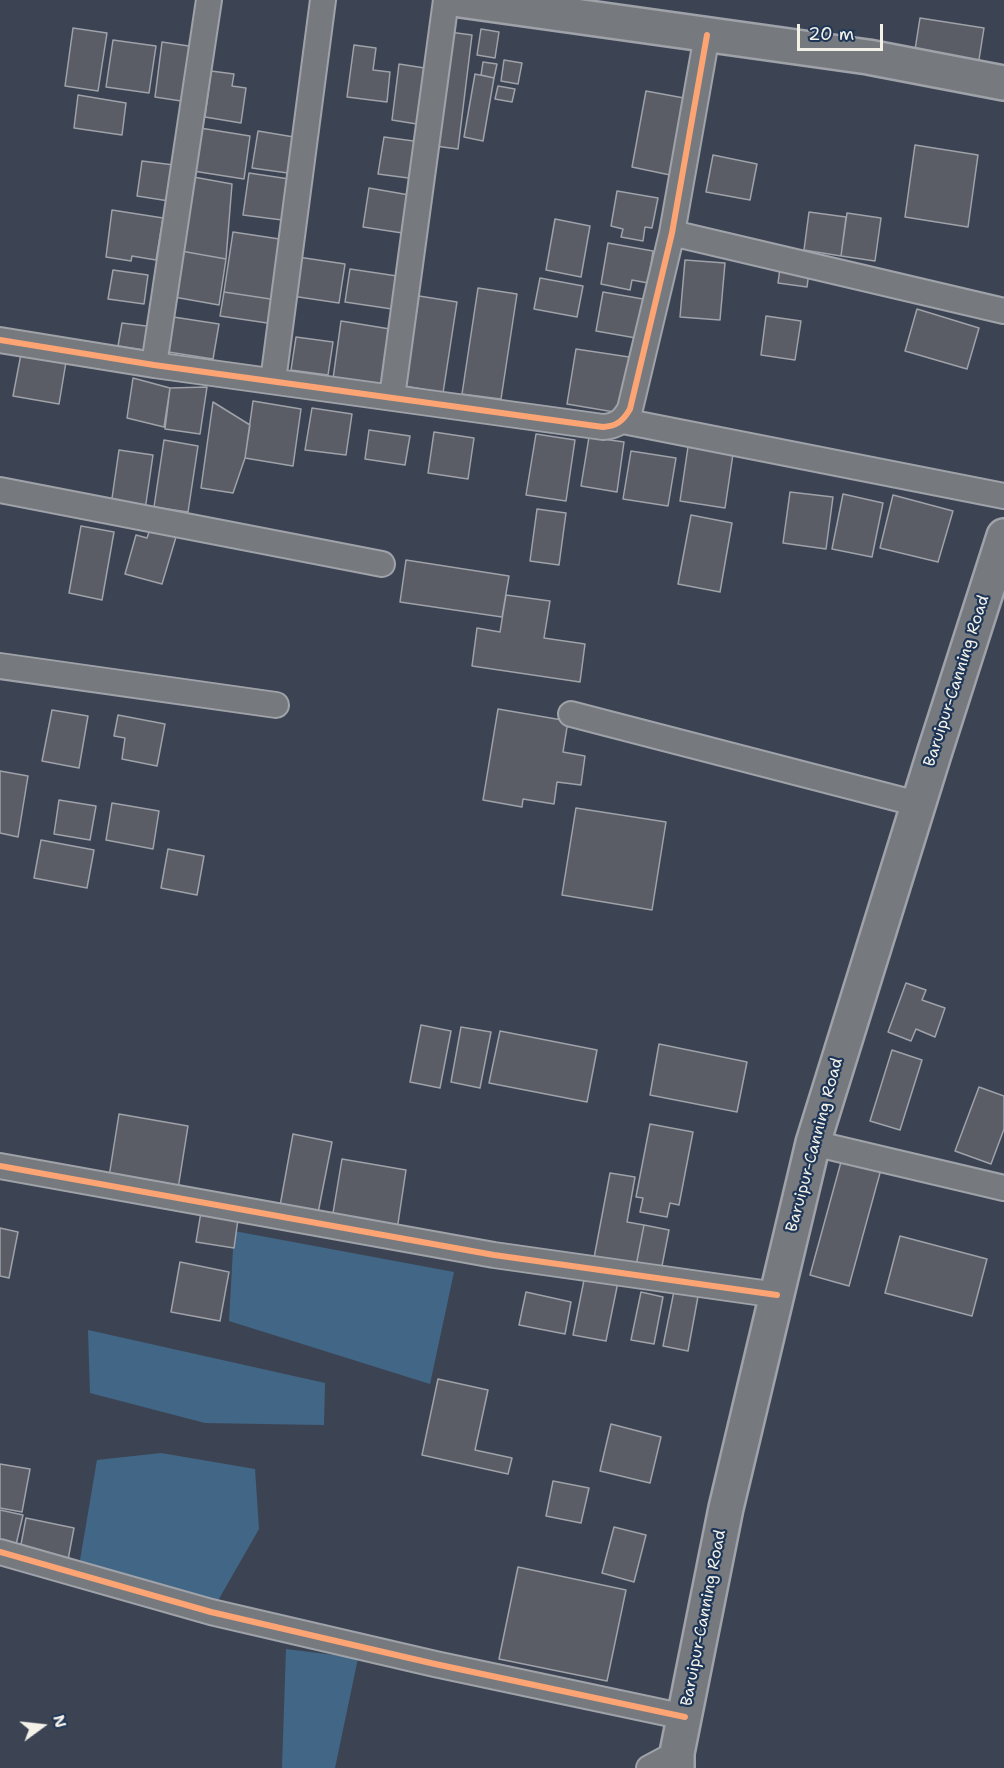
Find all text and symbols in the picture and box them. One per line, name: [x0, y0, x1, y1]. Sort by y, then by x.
scale bar: [800, 12, 886, 50]
text: 20 m: [808, 22, 854, 46]
street label: Baruipur-Canning Road: [920, 593, 994, 769]
street label: Baruipur-Canning Road: [783, 1056, 847, 1234]
street label: Baruipur-Canning Road: [677, 1528, 731, 1708]
north arrow: [12, 1696, 72, 1756]
text: N: [48, 1712, 72, 1730]

